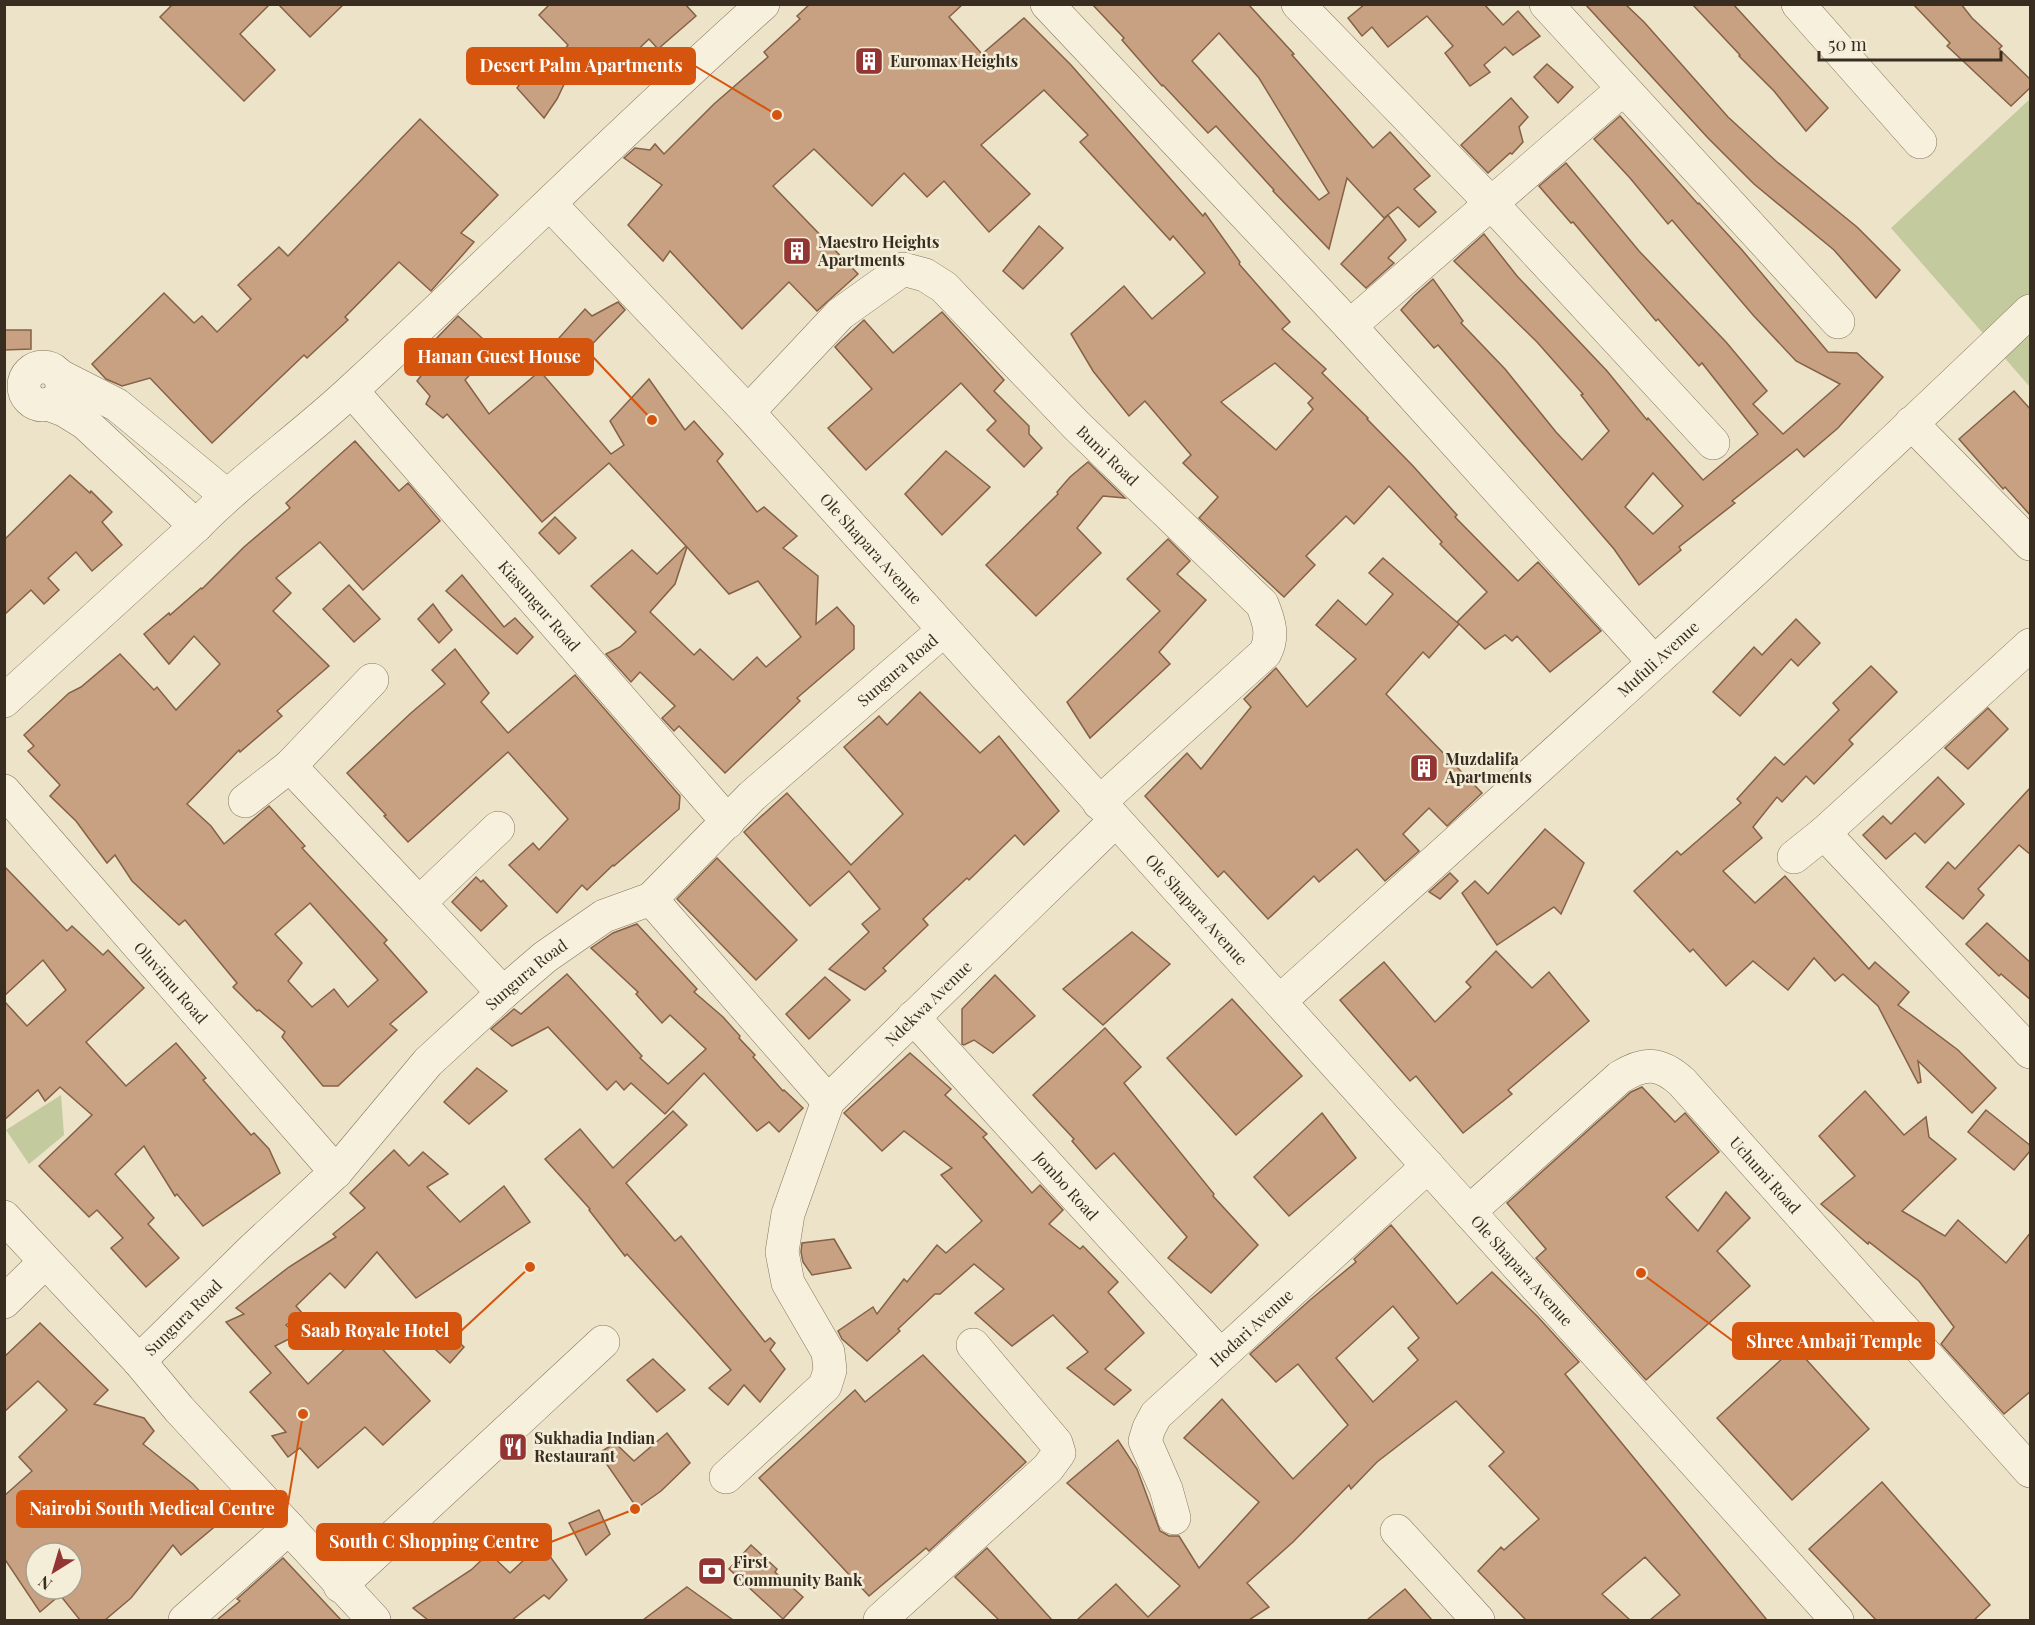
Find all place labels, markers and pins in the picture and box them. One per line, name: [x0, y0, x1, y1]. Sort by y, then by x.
building icon: Euromax Heights: [853, 45, 885, 77]
callout: Desert Palm Apartments: [467, 48, 695, 84]
place label: Euromax Heights: [890, 50, 1018, 71]
place label: Maestro Heights Apartments: [817, 231, 939, 270]
building icon: Maestro Heights Apartments: [781, 235, 813, 267]
callout: Hanan Guest House: [405, 339, 593, 375]
place label: Muzdalifa Apartments: [1444, 748, 1532, 787]
building icon: Muzdalifa Apartments: [1408, 752, 1440, 784]
callout: Saab Royale Hotel: [289, 1313, 461, 1349]
callout: Shree Ambaji Temple: [1733, 1323, 1934, 1359]
place label: Sukhadia Indian Restaurant: [534, 1427, 655, 1466]
restaurant icon: Sukhadia Indian Restaurant: [497, 1431, 529, 1463]
callout: Nairobi South Medical Centre: [17, 1491, 287, 1527]
callout: South C Shopping Centre: [317, 1524, 551, 1560]
place label: First Community Bank: [733, 1551, 863, 1590]
bank icon: First Community Bank: [696, 1555, 728, 1587]

